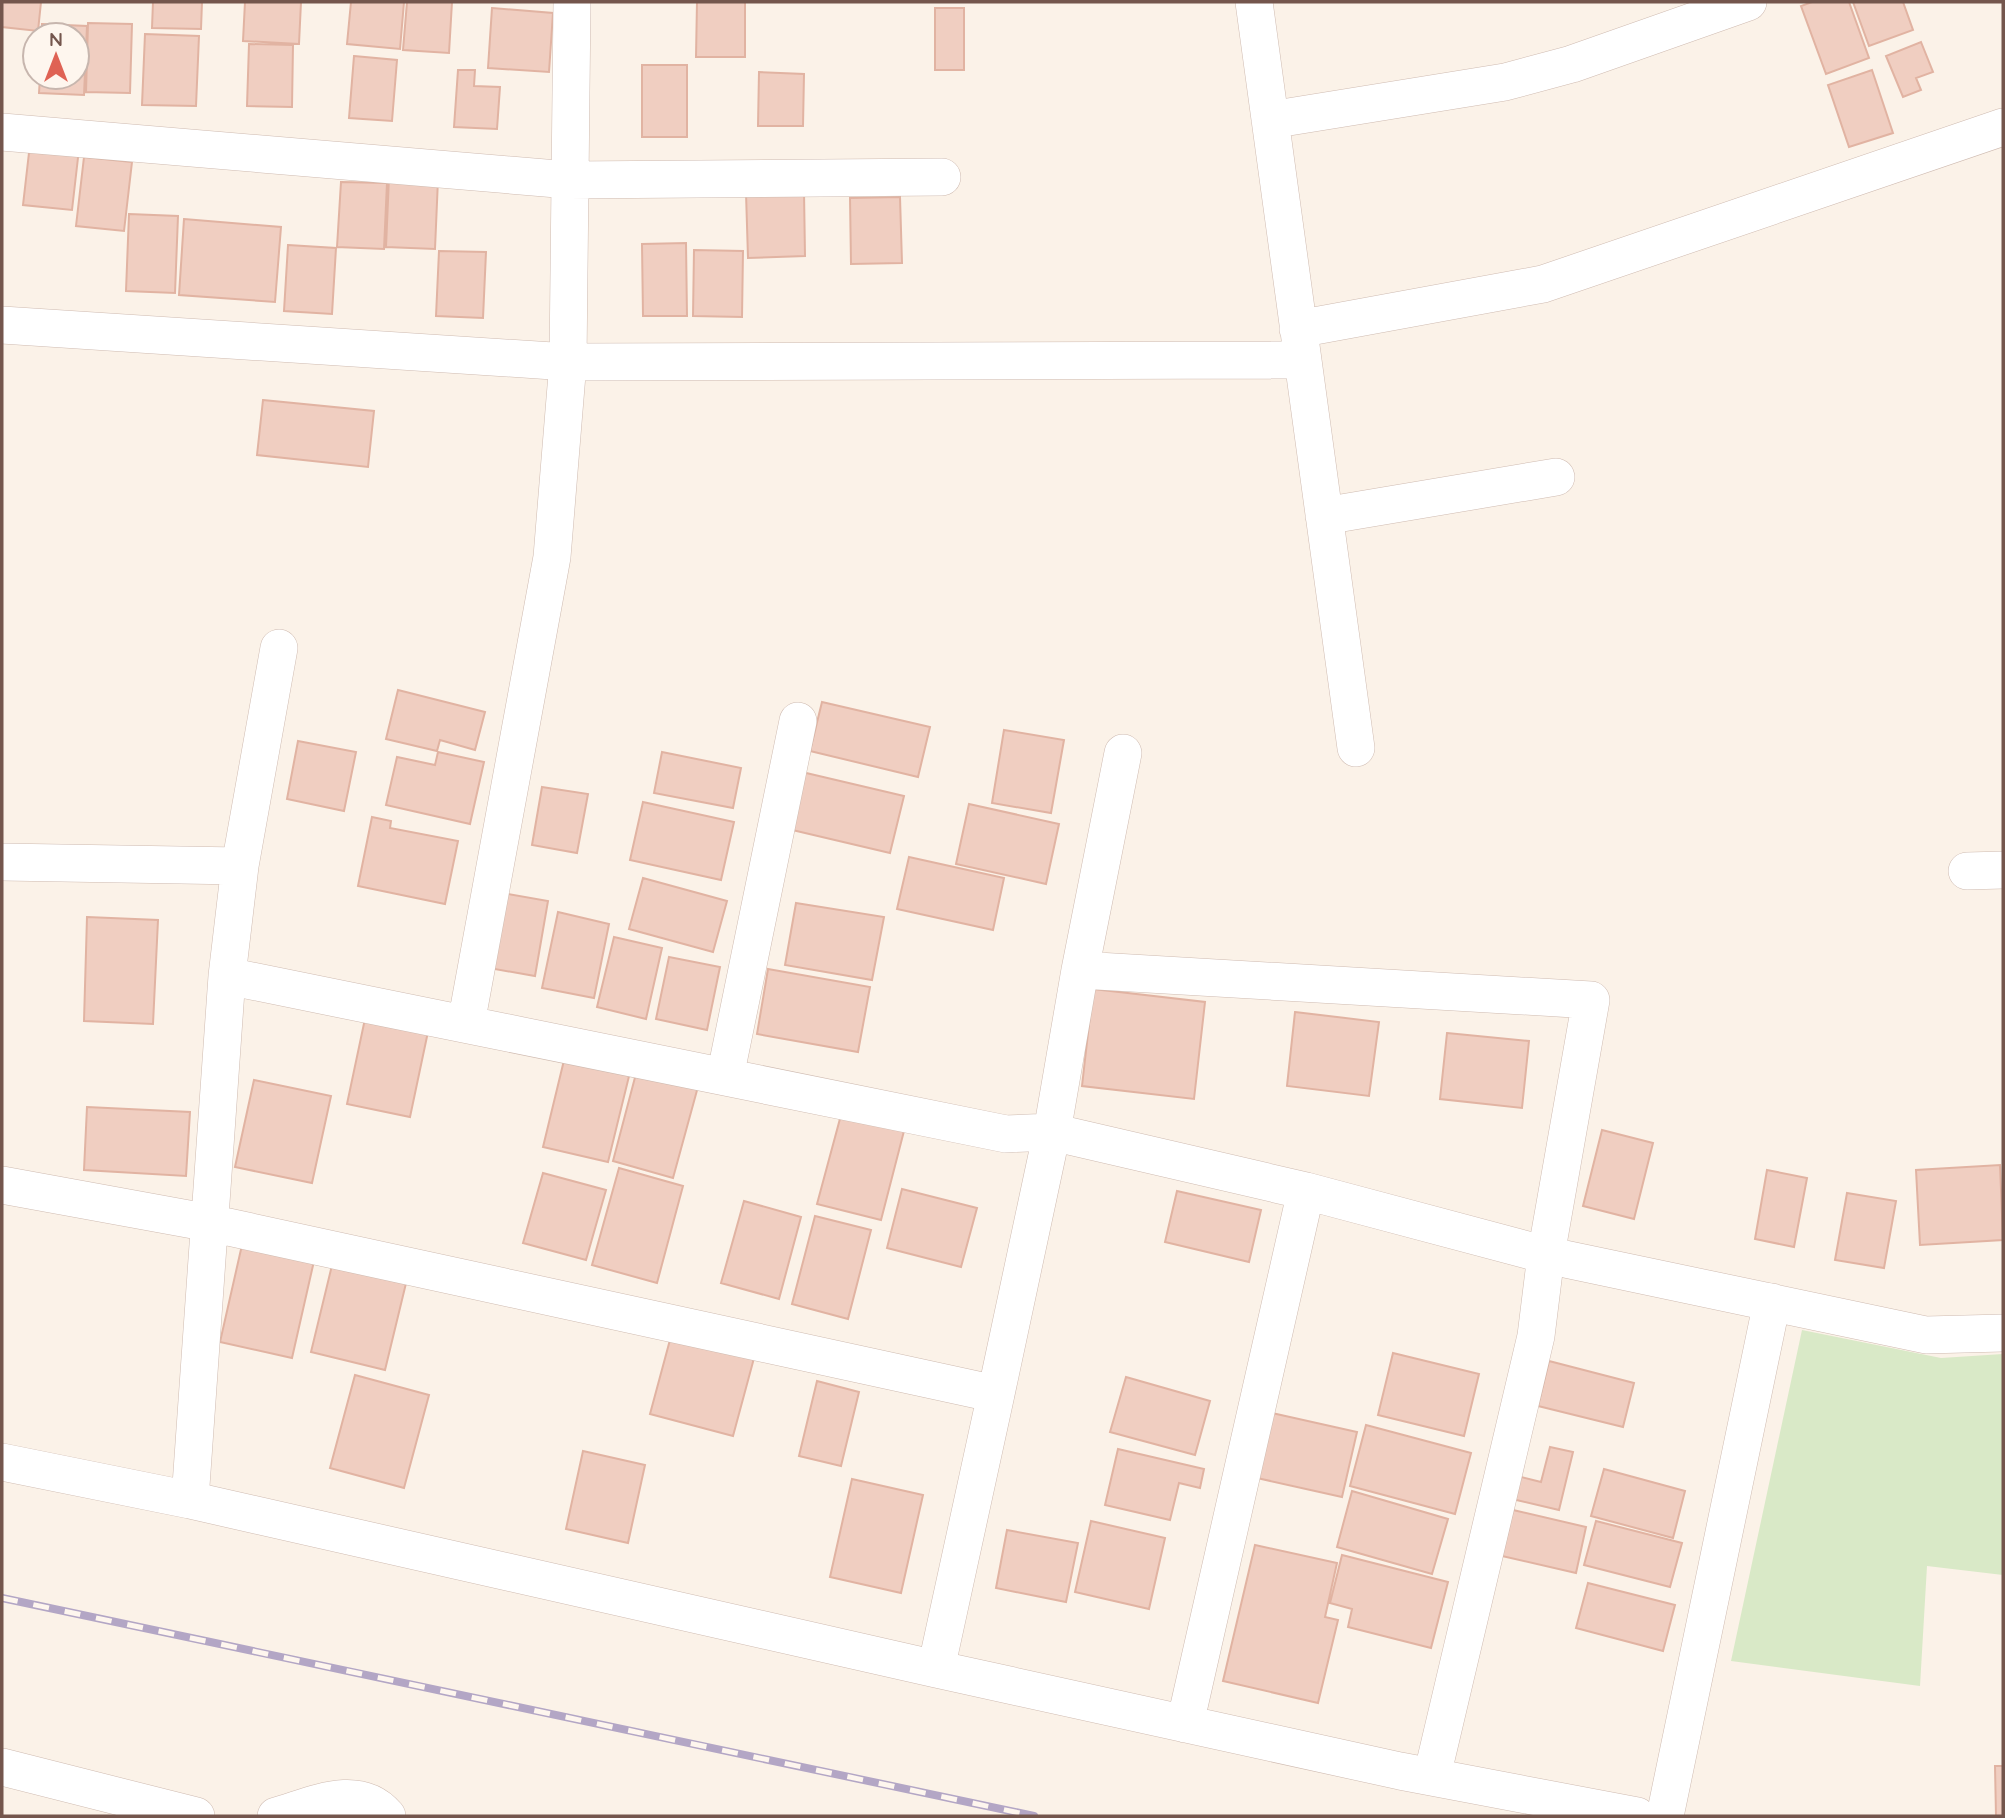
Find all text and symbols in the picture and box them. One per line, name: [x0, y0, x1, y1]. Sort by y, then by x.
north arrow: [21, 21, 91, 91]
text: N: [49, 27, 63, 51]

